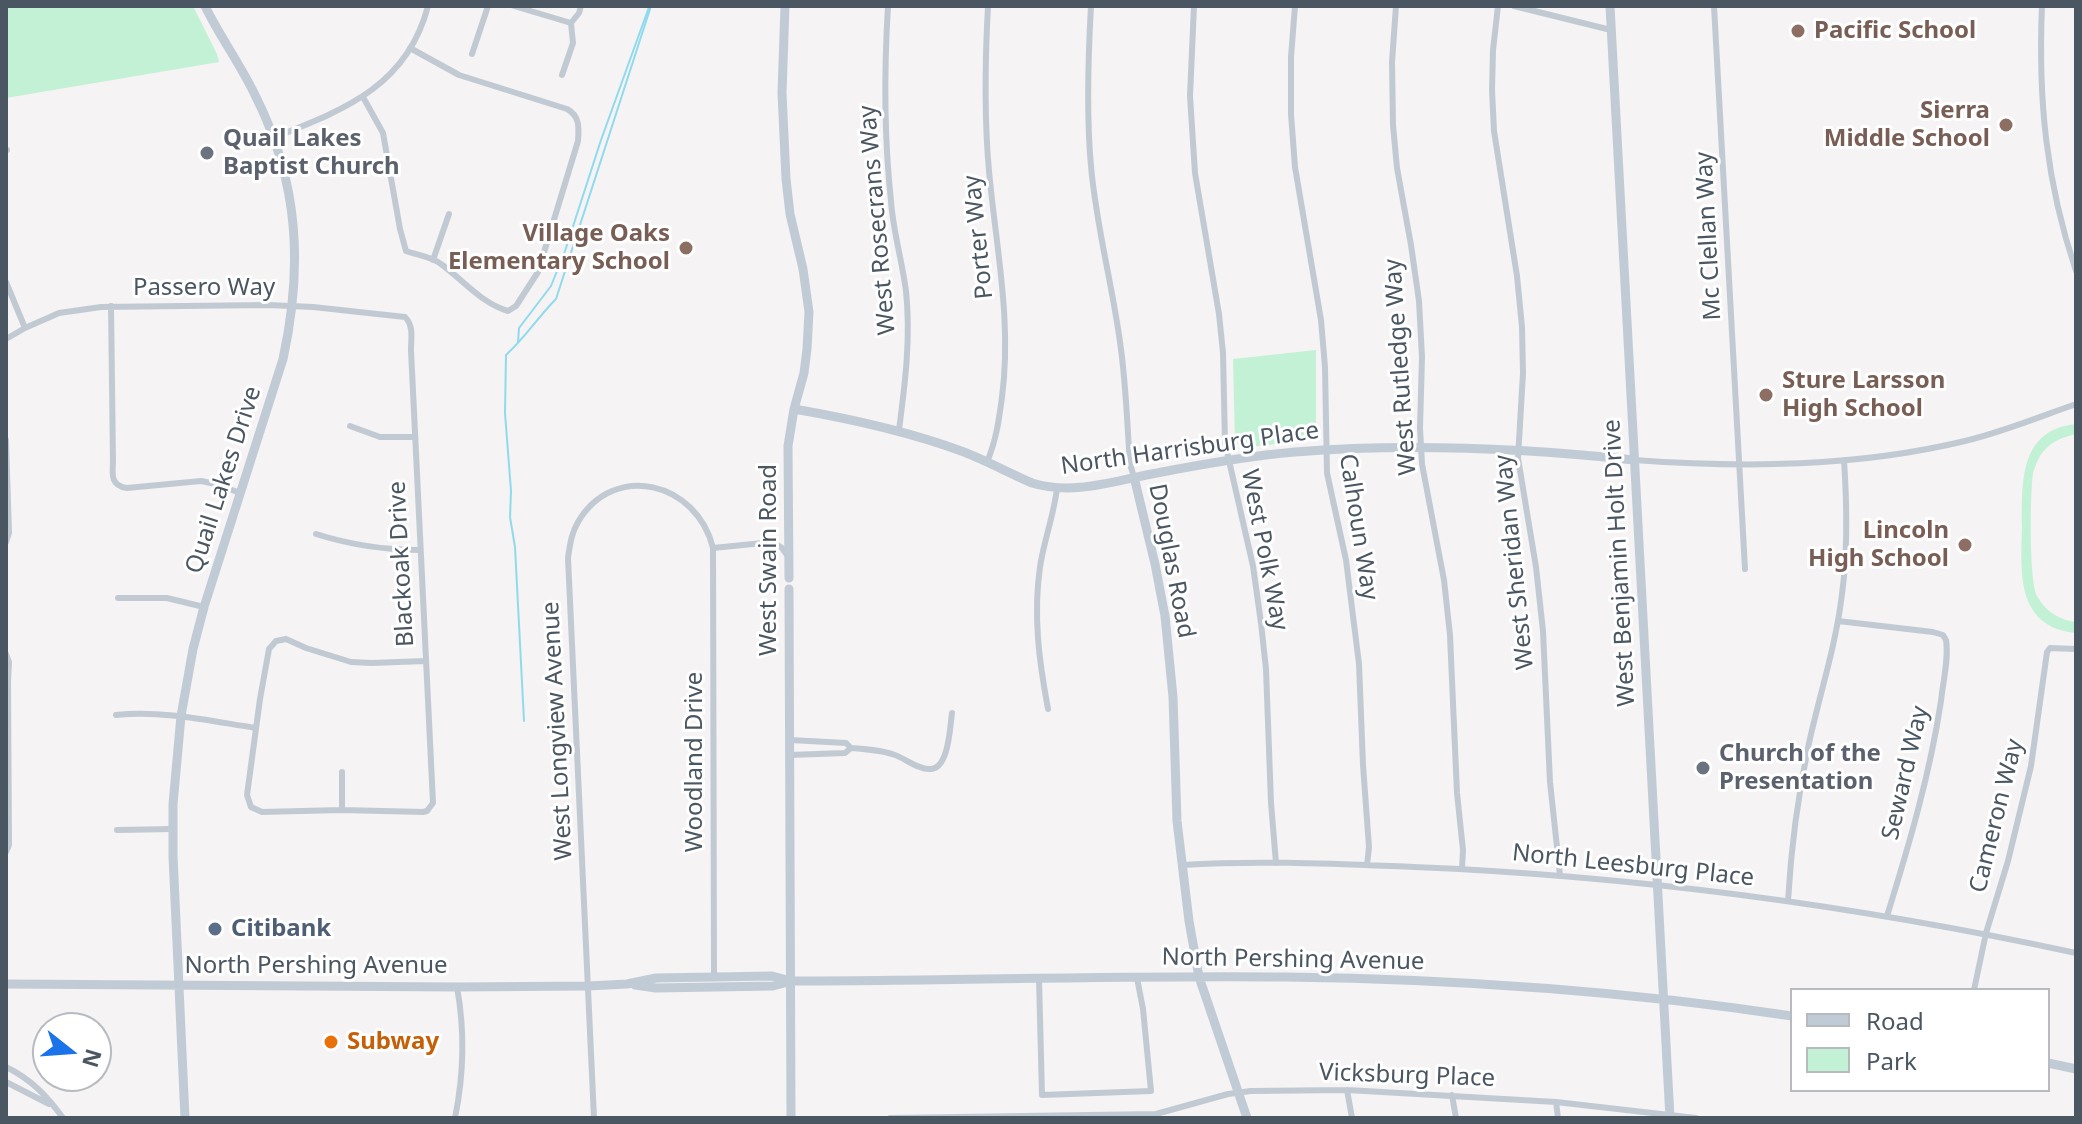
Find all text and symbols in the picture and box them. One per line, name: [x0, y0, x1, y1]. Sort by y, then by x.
place label: Pacific School: [1814, 17, 1976, 45]
marker: Pacific School: [1789, 22, 1807, 40]
place label: Sierra Middle School: [1824, 97, 1990, 153]
street label: West Rosecrans Way: [854, 104, 902, 336]
marker: Sierra Middle School: [1997, 116, 2015, 134]
place label: Quail Lakes Baptist Church: [223, 125, 400, 181]
marker: Quail Lakes Baptist Church: [198, 144, 216, 162]
street label: Mc Clellan Way: [1690, 151, 1728, 321]
street label: Porter Way: [958, 173, 1000, 301]
place label: Village Oaks Elementary School: [448, 220, 670, 276]
marker: Village Oaks Elementary School: [677, 239, 695, 257]
street label: West Rutledge Way: [1379, 258, 1423, 476]
street label: Passero Way: [133, 274, 275, 302]
place label: Sture Larsson High School: [1782, 367, 1945, 423]
street label: Quail Lakes Drive: [180, 383, 268, 577]
marker: Sture Larsson High School: [1757, 386, 1775, 404]
street label: North Harrisburg Place: [1059, 417, 1321, 481]
street label: West Benjamin Holt Drive: [1598, 419, 1642, 707]
street label: Calhoun Way: [1332, 452, 1384, 602]
street label: West Sheridan Way: [1489, 453, 1541, 671]
street label: West Swain Road: [755, 464, 783, 656]
street label: West Polk Way: [1234, 467, 1294, 633]
street label: Blackoak Drive: [383, 480, 421, 648]
street label: Douglas Road: [1142, 481, 1200, 641]
place label: Lincoln High School: [1808, 517, 1949, 573]
marker: Lincoln High School: [1956, 536, 1974, 554]
street label: West Longview Avenue: [537, 601, 579, 861]
street label: Woodland Drive: [681, 672, 709, 852]
street label: Seward Way: [1877, 703, 1935, 843]
street label: Cameron Way: [1964, 736, 2030, 896]
place label: Church of the Presentation: [1719, 740, 1881, 796]
marker: Church of the Presentation: [1694, 759, 1712, 777]
street label: North Leesburg Place: [1511, 839, 1755, 893]
place label: Citibank: [231, 915, 331, 943]
marker: Citibank: [206, 920, 224, 938]
street label: North Pershing Avenue: [1161, 943, 1425, 977]
street label: North Pershing Avenue: [185, 952, 447, 980]
legend: [1790, 988, 2050, 1092]
text: Road: [1866, 1004, 1924, 1037]
north arrow: [32, 1012, 112, 1092]
place label: Subway: [347, 1028, 439, 1056]
marker: Subway: [322, 1033, 340, 1051]
text: Park: [1866, 1044, 1917, 1077]
text: N: [76, 1045, 110, 1071]
street label: Vicksburg Place: [1319, 1059, 1495, 1093]

